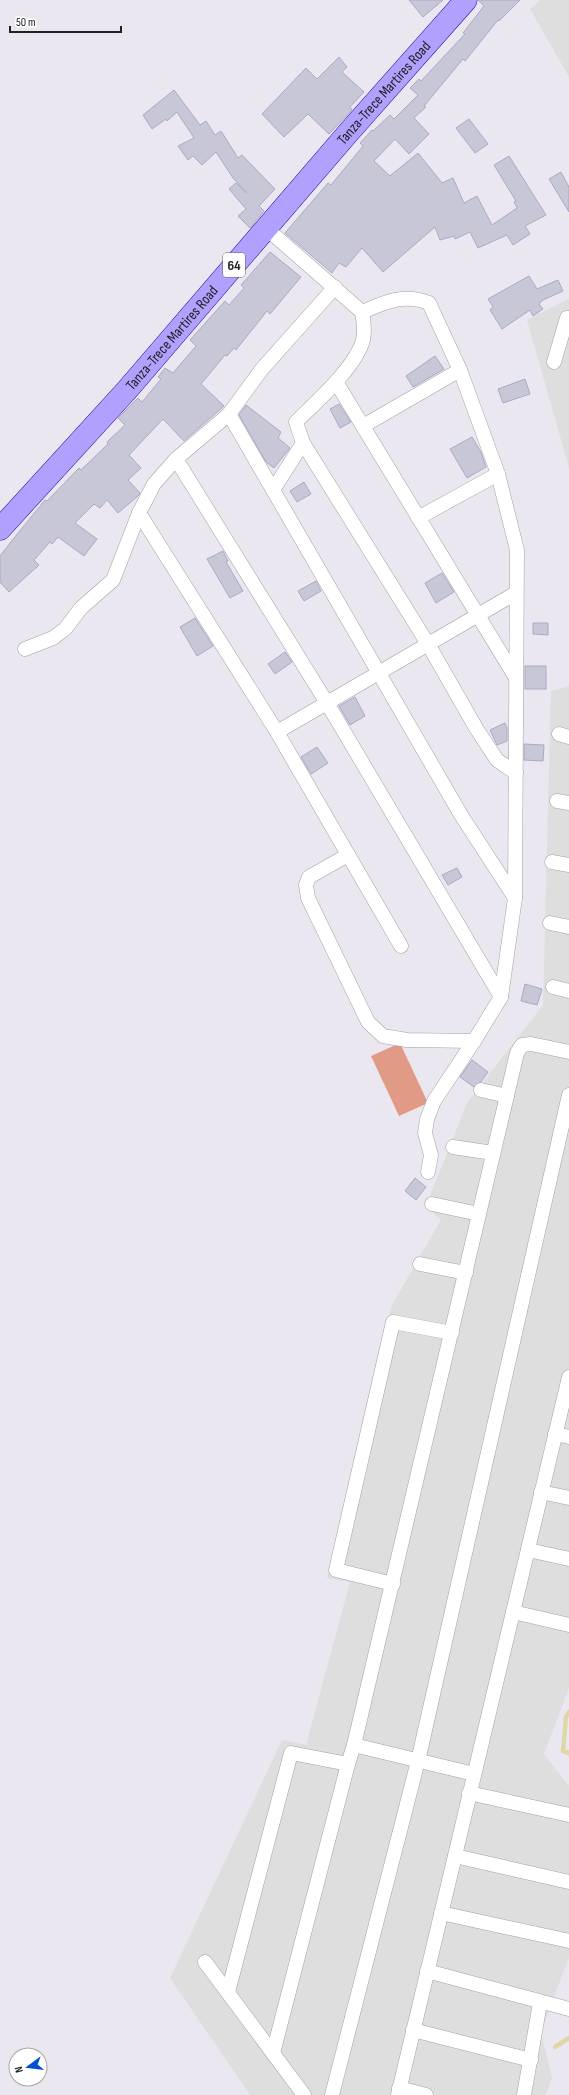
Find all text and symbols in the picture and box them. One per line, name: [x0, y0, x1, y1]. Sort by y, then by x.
scale bar: [10, 8, 121, 34]
text: 50 m: [16, 15, 36, 30]
street label: Tanza-Trece Martires Road: [333, 37, 435, 149]
road number: 64: [223, 253, 245, 277]
street label: Tanza-Trece Martires Road: [121, 282, 222, 394]
north arrow: [8, 2047, 48, 2087]
text: N: [12, 2065, 26, 2074]

